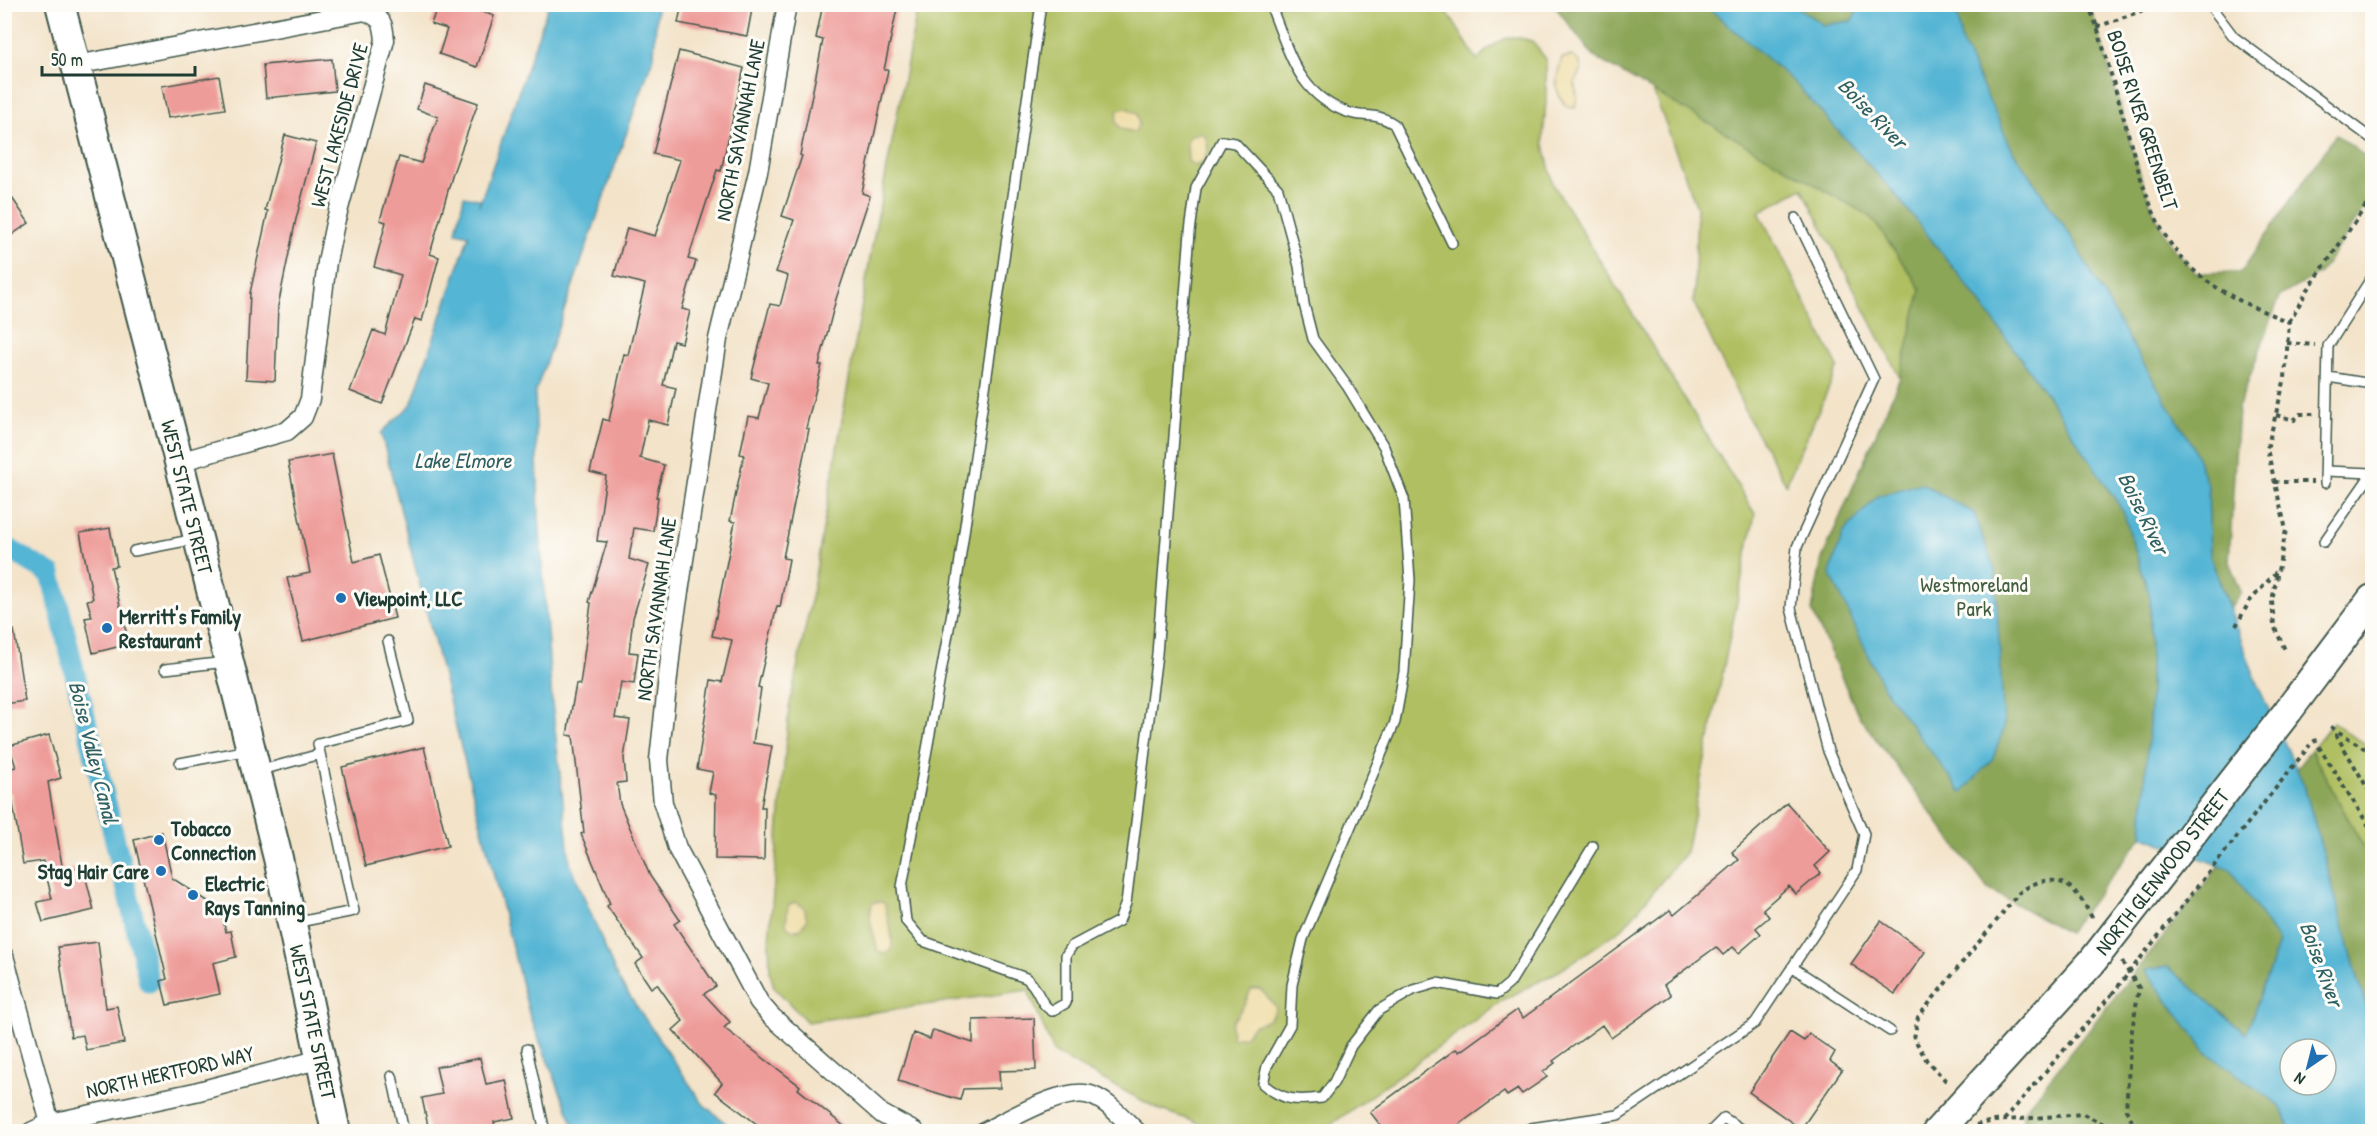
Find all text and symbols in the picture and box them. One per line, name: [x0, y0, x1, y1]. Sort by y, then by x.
street label: BOISE RIVER GREENBELT: [2100, 26, 2186, 215]
street label: NORTH SAVANNAH LANE: [708, 37, 772, 223]
scale bar: [42, 39, 195, 77]
street label: WEST LAKESIDE DRIVE: [303, 40, 375, 210]
text: 50 m: [51, 47, 83, 72]
water label: Boise River: [1832, 71, 1916, 157]
street label: WEST STATE STREET: [154, 417, 220, 578]
water label: Lake Elmore: [415, 445, 512, 475]
water label: Boise River: [2111, 467, 2178, 561]
street label: NORTH SAVANNAH LANE: [629, 516, 683, 702]
park label: Westmoreland Park: [1920, 570, 2028, 623]
place label: Viewpoint, LLC: [353, 584, 463, 614]
marker: Viewpoint, LLC: [334, 591, 348, 605]
place label: Merritt's Family Restaurant: [119, 602, 241, 655]
marker: Merritt's Family Restaurant: [100, 621, 114, 635]
water label: Boise Valley Canal: [62, 678, 126, 828]
street label: NORTH GLENWOOD STREET: [2088, 782, 2237, 961]
place label: Tobacco Connection: [170, 814, 256, 867]
marker: Tobacco Connection: [152, 833, 166, 847]
place label: Stag Hair Care: [38, 857, 150, 887]
marker: Stag Hair Care: [154, 864, 168, 878]
place label: Electric Rays Tanning: [205, 869, 305, 923]
marker: Electric Rays Tanning: [186, 888, 200, 902]
water label: Boise River: [2293, 917, 2352, 1013]
street label: WEST STATE STREET: [282, 942, 344, 1103]
north arrow: [2278, 1037, 2338, 1097]
street label: NORTH HERTFORD WAY: [83, 1038, 258, 1105]
text: N: [2289, 1068, 2309, 1091]

